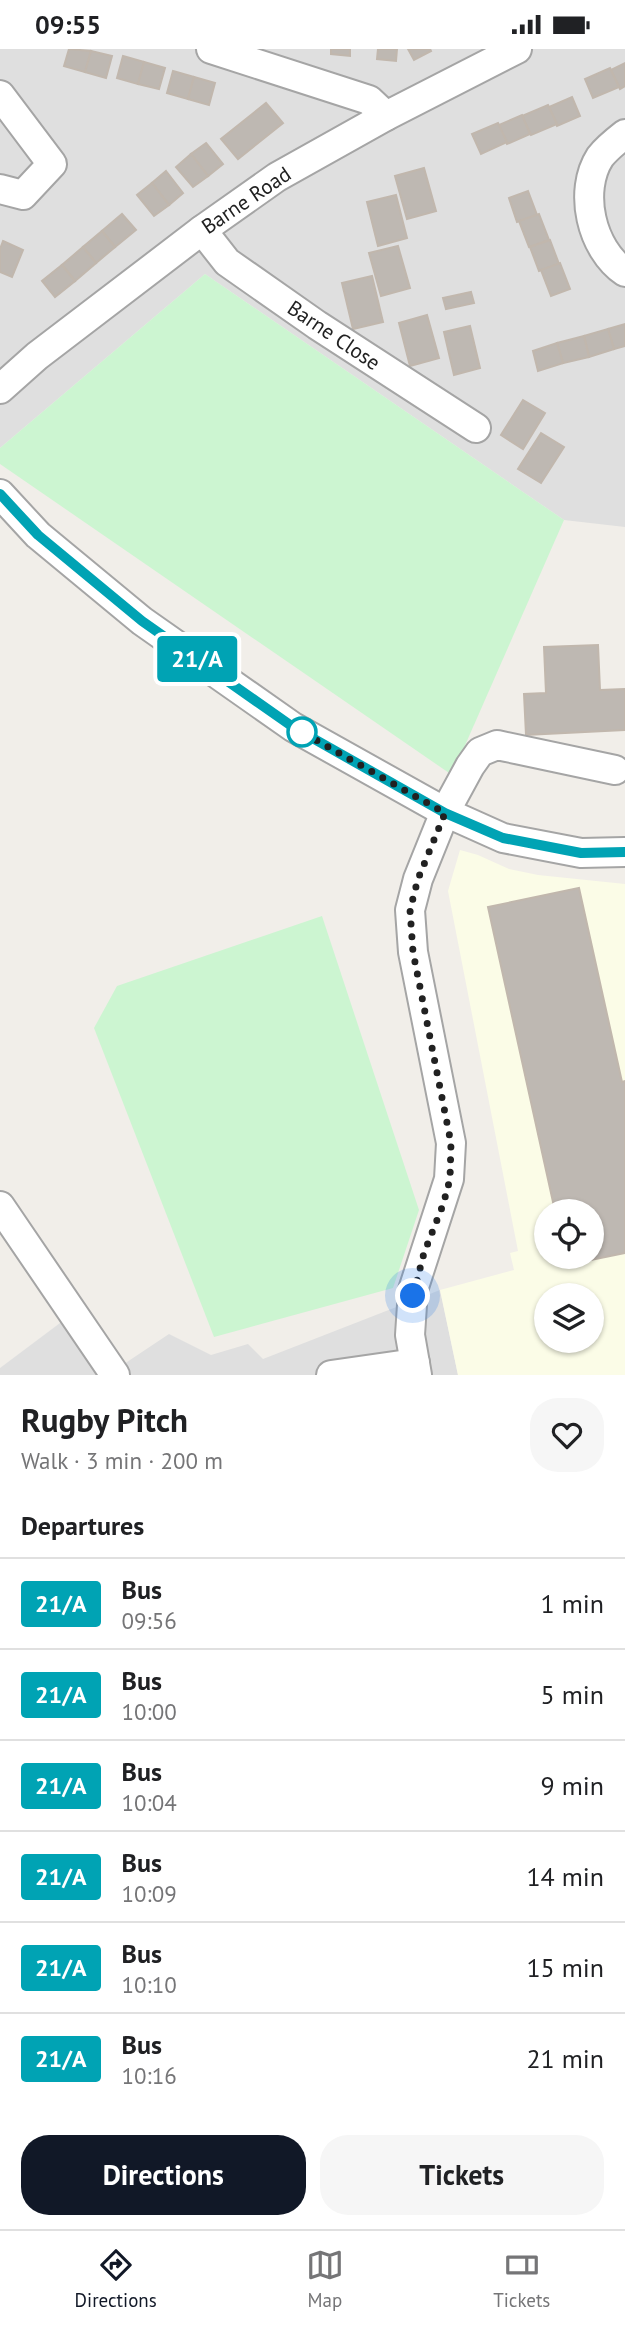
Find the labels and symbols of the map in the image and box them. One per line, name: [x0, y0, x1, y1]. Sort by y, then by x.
street label: Barne Road: [196, 160, 296, 240]
street label: Barne Close: [282, 294, 386, 376]
line badge: 21/A: [148, 636, 246, 682]
unlabelled marker: [287, 717, 317, 747]
your location: [395, 1278, 430, 1313]

